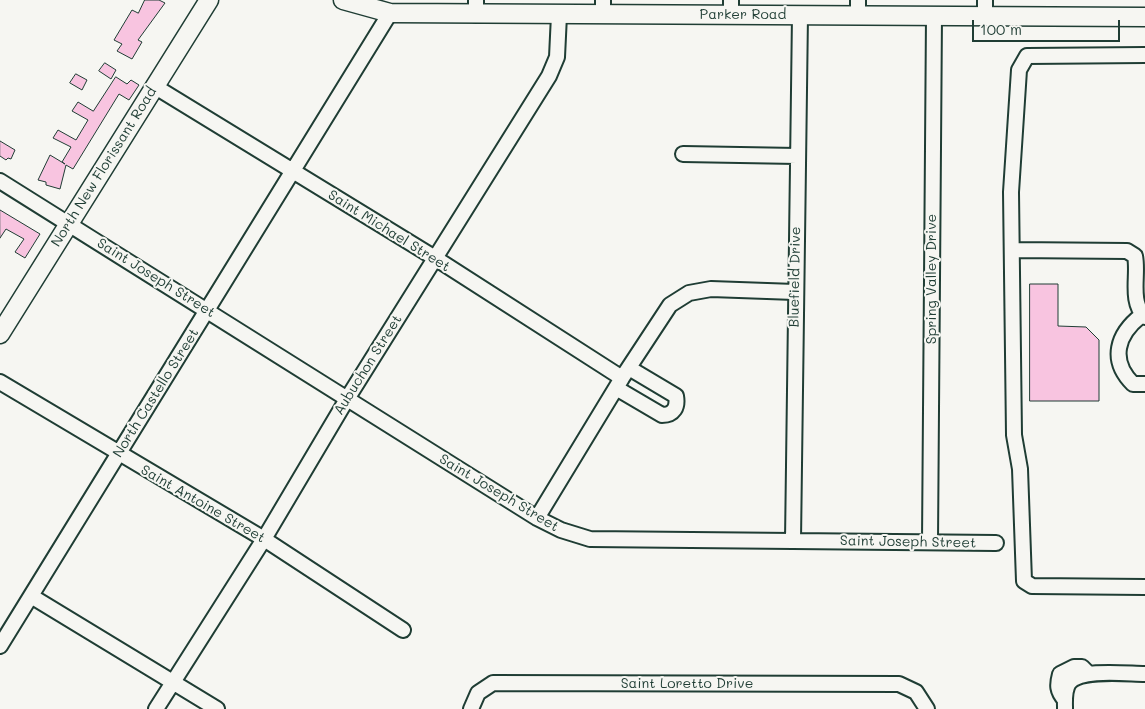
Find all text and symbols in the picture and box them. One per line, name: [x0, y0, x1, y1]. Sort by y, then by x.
street label: Parker Road: [700, 7, 786, 23]
scale bar: [975, 10, 1122, 42]
text: 100 m: [980, 19, 1022, 39]
street label: North New Florissant Road: [48, 84, 160, 250]
street label: Saint Michael Street: [325, 187, 453, 275]
street label: Spring Valley Drive: [924, 214, 940, 344]
street label: Bluefield Drive: [786, 226, 804, 328]
street label: Saint Joseph Street: [94, 235, 218, 321]
street label: Aubuchon Street: [330, 312, 406, 418]
street label: North Castello Street: [109, 325, 203, 461]
street label: Saint Joseph Street: [436, 451, 562, 535]
street label: Saint Antoine Street: [138, 461, 268, 547]
street label: Saint Joseph Street: [840, 532, 976, 552]
street label: Saint Loretto Drive: [621, 676, 753, 692]

